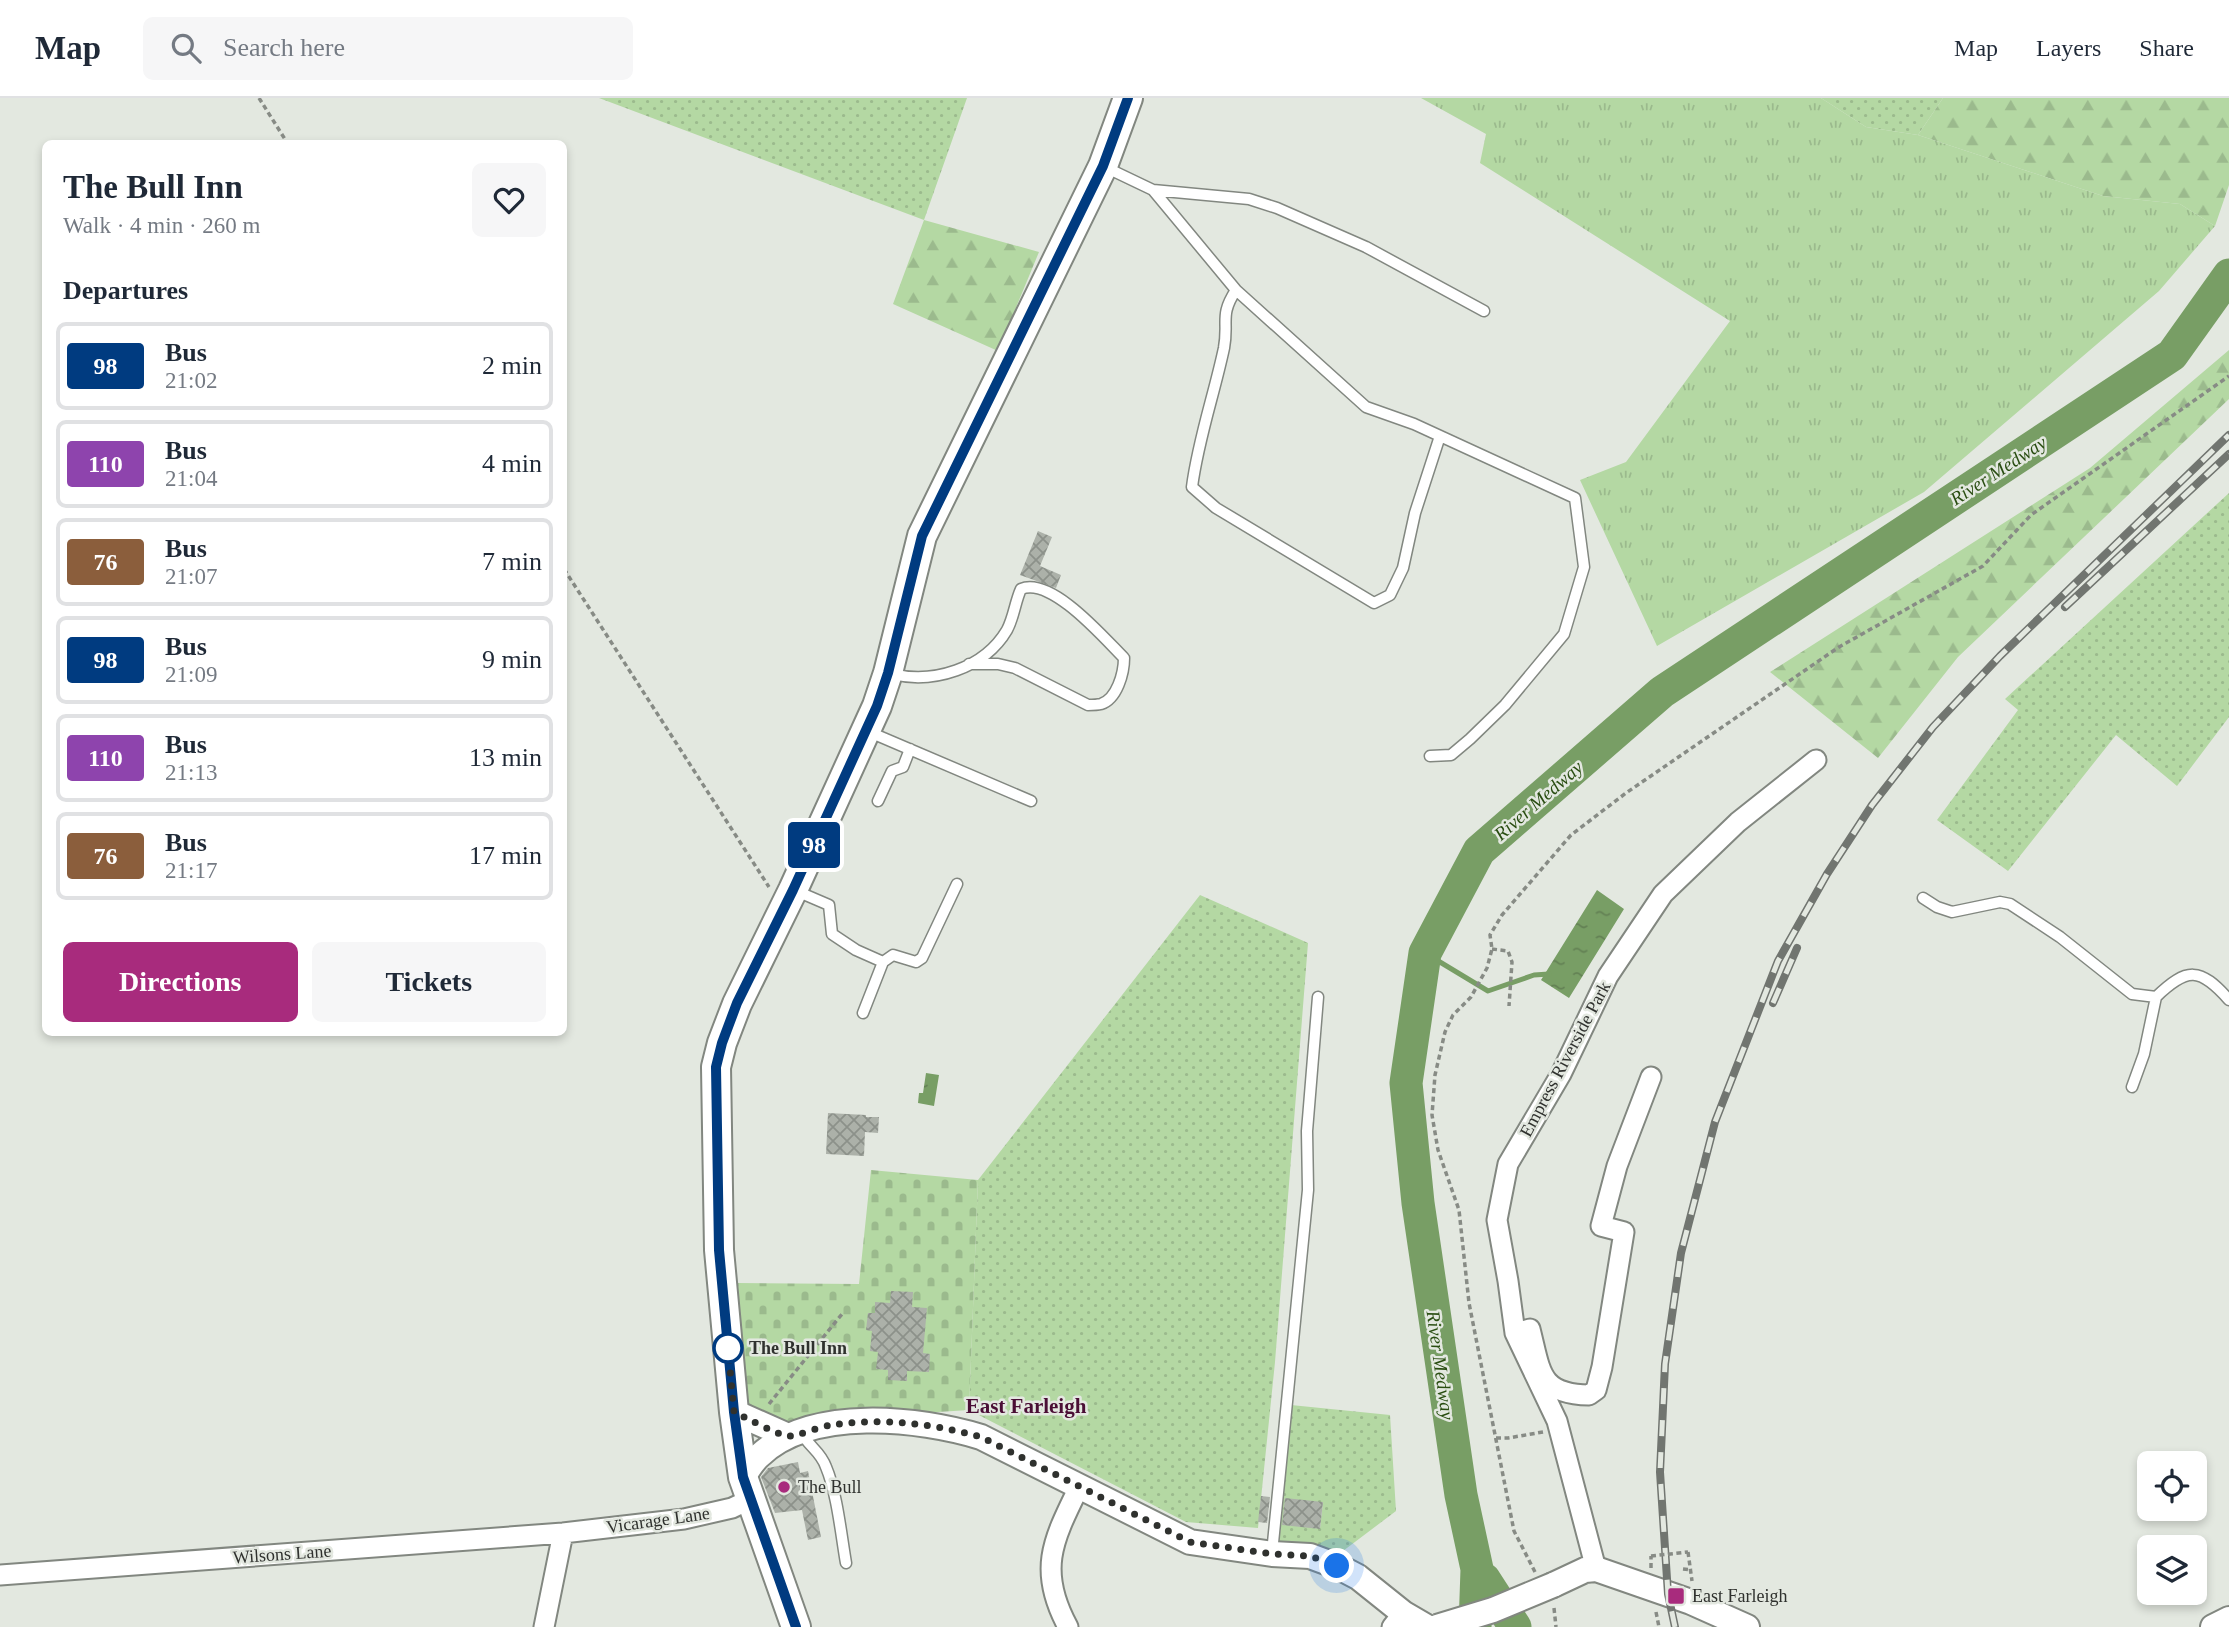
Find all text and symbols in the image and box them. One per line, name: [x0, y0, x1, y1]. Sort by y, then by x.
search box: [143, 17, 633, 80]
icon: search: [167, 29, 205, 67]
text: Map: [35, 30, 101, 66]
text: Search here: [223, 33, 345, 62]
text: Map: [1954, 35, 1998, 61]
text: Layers: [2036, 35, 2101, 61]
text: Share: [2139, 35, 2194, 61]
button: heart: [472, 163, 546, 237]
text: The Bull Inn: [63, 169, 243, 205]
text: Walk · 4 min · 260 m: [63, 213, 260, 238]
text: Departures: [63, 276, 188, 305]
text: Bus: [165, 338, 207, 367]
text: 2 min: [482, 351, 542, 380]
text: 98: [94, 353, 118, 379]
text: 21:02: [165, 368, 217, 393]
water label: River Medway: [1945, 431, 2051, 510]
text: Bus: [165, 436, 207, 465]
text: 4 min: [482, 449, 542, 478]
text: 110: [88, 451, 123, 477]
text: 21:04: [165, 466, 217, 491]
text: Bus: [165, 534, 207, 563]
text: 7 min: [482, 547, 542, 576]
text: 76: [94, 549, 118, 575]
text: 21:07: [165, 564, 217, 589]
text: Bus: [165, 632, 207, 661]
text: 9 min: [482, 645, 542, 674]
text: 98: [94, 647, 118, 673]
text: 21:09: [165, 662, 217, 687]
text: Bus: [165, 730, 207, 759]
text: 13 min: [469, 743, 542, 772]
text: 110: [88, 745, 123, 771]
water label: River Medway: [1489, 756, 1587, 845]
text: 21:13: [165, 760, 217, 785]
line badge: 98: [782, 822, 846, 868]
text: Bus: [165, 828, 207, 857]
text: 98: [802, 832, 826, 858]
text: 17 min: [469, 841, 542, 870]
text: 76: [94, 843, 118, 869]
text: 21:17: [165, 858, 217, 883]
button: Directions: [63, 942, 298, 1022]
button: Tickets: [312, 942, 546, 1022]
street label: Empress Riverside Park: [1516, 978, 1614, 1140]
water label: River Medway: [1422, 1308, 1459, 1422]
marker: The Bull Inn: [713, 1333, 743, 1363]
place label: The Bull Inn: [749, 1338, 847, 1358]
district label: East Farleigh: [966, 1394, 1087, 1418]
map controls: [2137, 1451, 2207, 1605]
button: locate: [2137, 1451, 2207, 1521]
place label: The Bull: [798, 1477, 862, 1497]
marker: The Bull: [776, 1479, 792, 1495]
street label: Vicarage Lane: [605, 1503, 711, 1537]
button: layers: [2137, 1535, 2207, 1605]
street label: Wilsons Lane: [232, 1541, 332, 1567]
your location: [1319, 1548, 1354, 1583]
marker: East Farleigh: [1666, 1586, 1686, 1606]
place label: East Farleigh: [1692, 1586, 1787, 1606]

